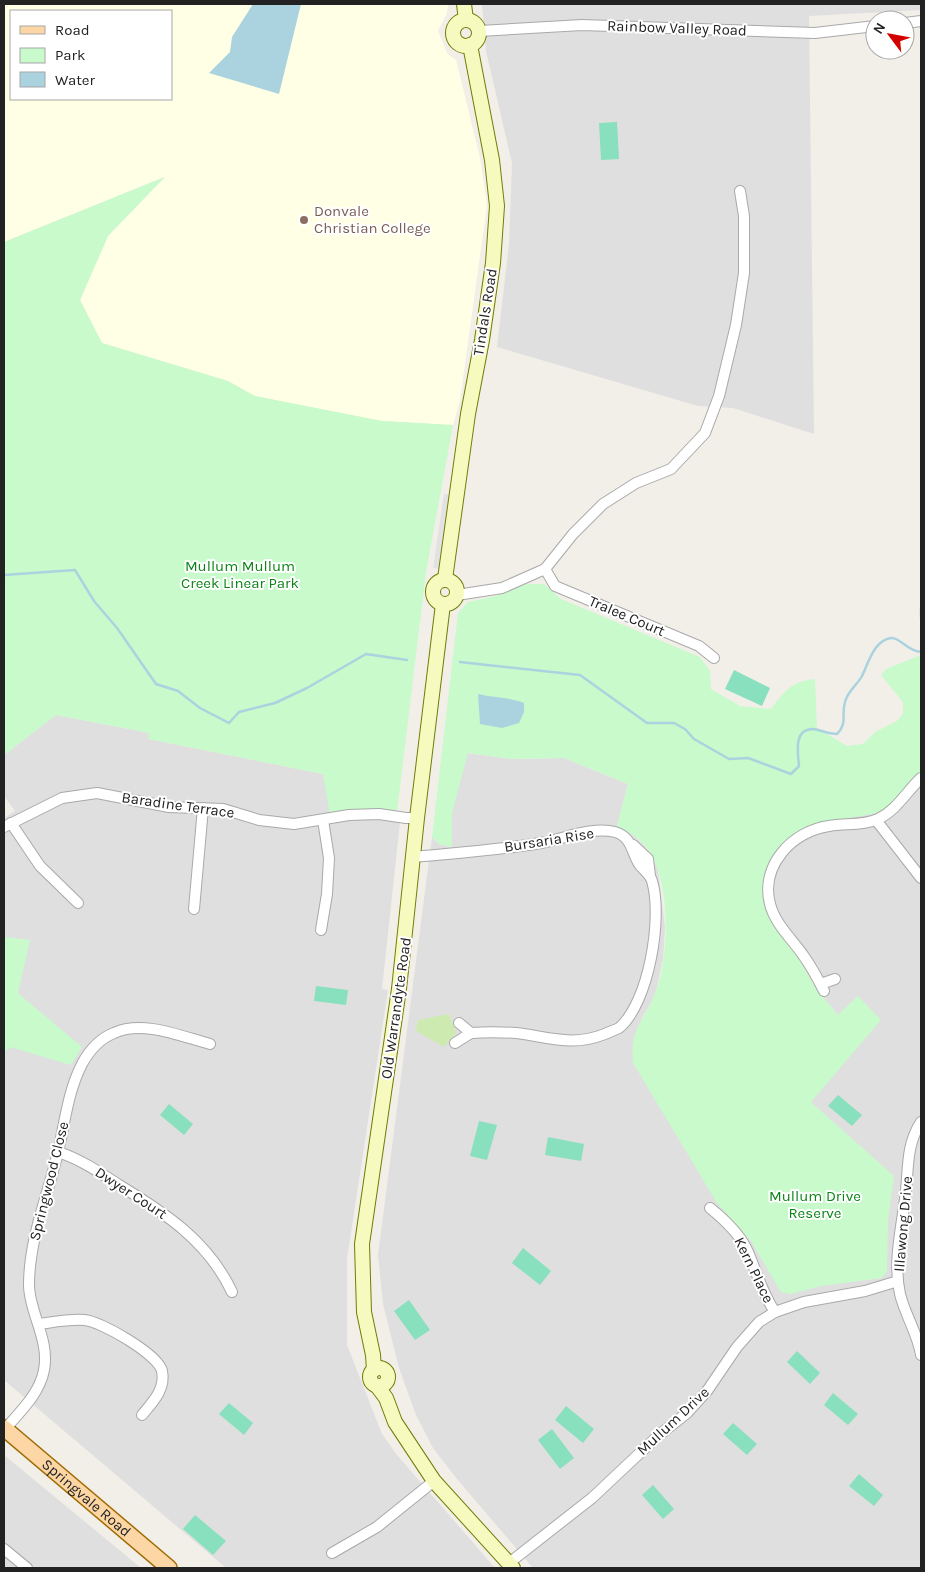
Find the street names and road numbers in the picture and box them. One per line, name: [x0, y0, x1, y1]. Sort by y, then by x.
street label: Rainbow Valley Road: [607, 17, 747, 39]
street label: Tindals Road: [469, 267, 501, 357]
street label: Tralee Court: [586, 592, 668, 640]
street label: Baradine Terrace: [121, 788, 235, 822]
street label: Bursaria Rise: [503, 824, 595, 856]
street label: Old Warrandyte Road: [377, 936, 415, 1080]
street label: Springwood Close: [25, 1120, 73, 1242]
street label: Dwyer Court: [92, 1163, 171, 1223]
street label: Illawong Drive: [890, 1175, 916, 1273]
street label: Kern Place: [730, 1234, 778, 1306]
street label: Mullum Drive: [633, 1383, 713, 1459]
street label: Springvale Road: [38, 1455, 135, 1541]

